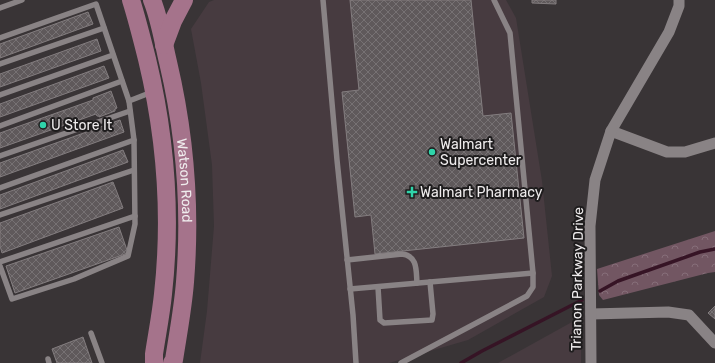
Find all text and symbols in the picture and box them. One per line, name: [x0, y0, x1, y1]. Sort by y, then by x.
place label: U Store It: [51, 117, 113, 134]
marker: U Store It: [38, 120, 48, 130]
place label: Walmart Supercenter: [440, 136, 522, 169]
street label: Watson Road: [173, 138, 195, 223]
marker: Walmart Supercenter: [427, 147, 437, 157]
place label: Walmart Pharmacy: [420, 184, 543, 201]
marker: Walmart Pharmacy: [407, 187, 417, 197]
street label: Trianon Parkway Drive: [568, 207, 587, 351]

